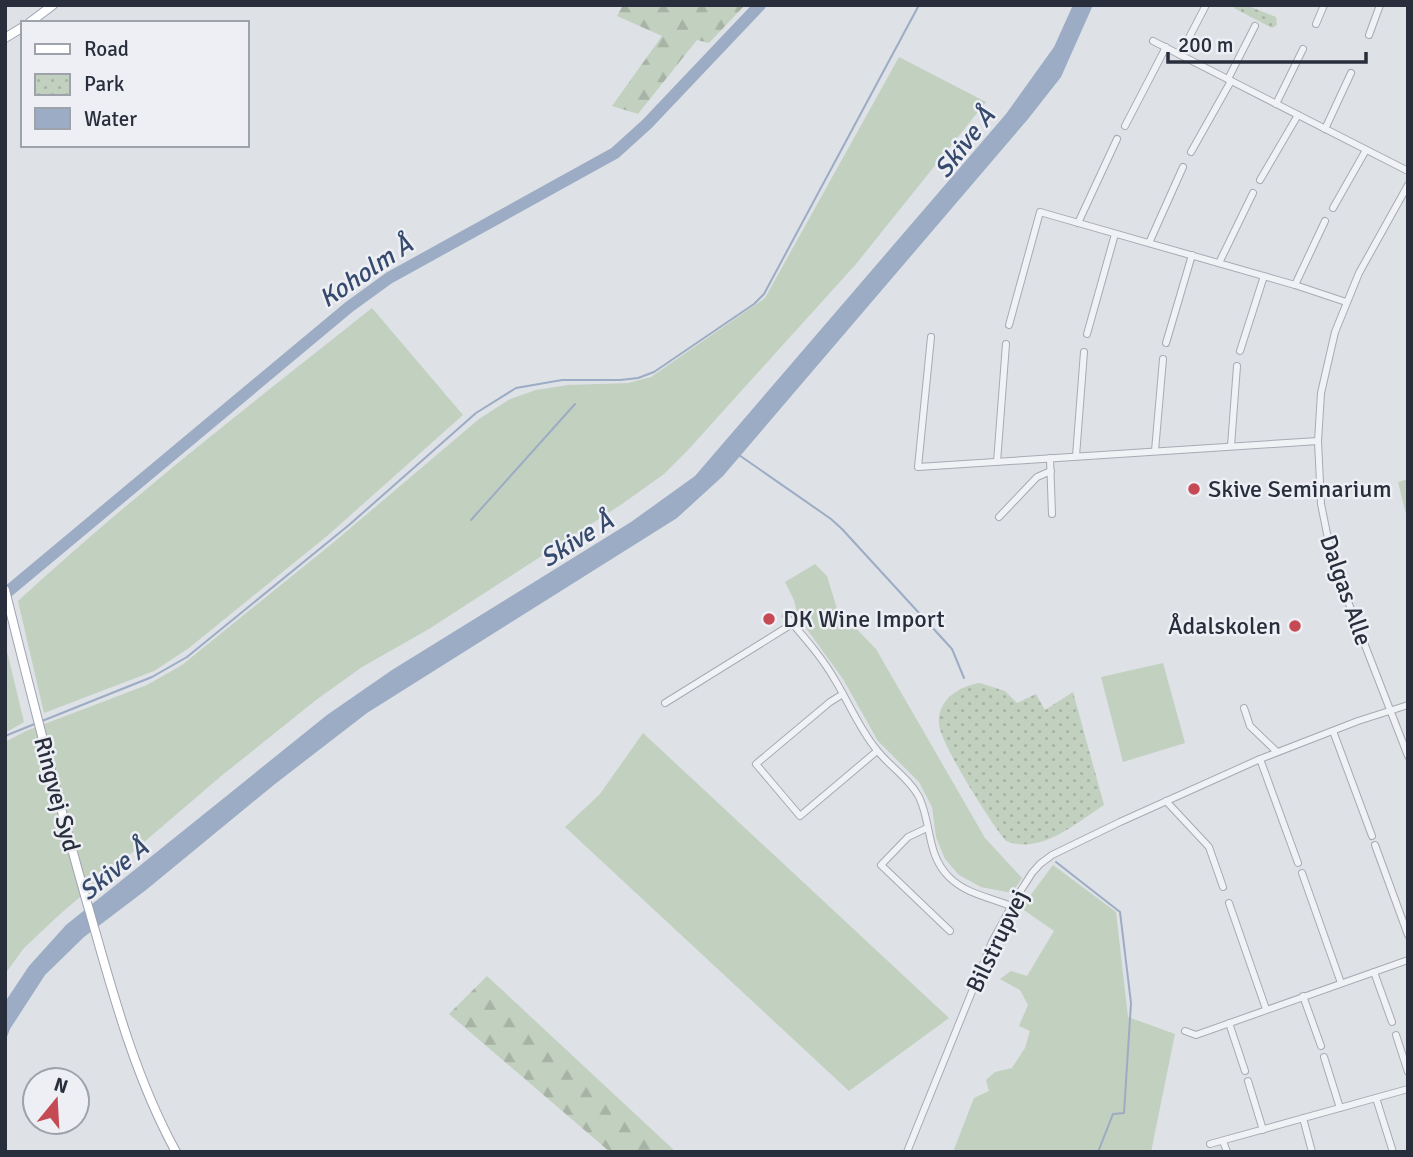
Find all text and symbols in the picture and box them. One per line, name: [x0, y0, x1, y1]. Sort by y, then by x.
legend: [21, 21, 248, 147]
scale bar: [1168, 21, 1366, 65]
text: 200 m: [1178, 32, 1233, 58]
text: Road: [84, 36, 129, 62]
text: Park: [84, 71, 125, 97]
water label: Skive Å: [928, 101, 1003, 184]
text: Water: [84, 106, 137, 132]
water label: Koholm Å: [313, 228, 420, 315]
place label: Skive Seminarium: [1208, 474, 1392, 504]
marker: Skive Seminarium: [1186, 481, 1202, 497]
water label: Skive Å: [534, 505, 620, 575]
street label: Dalgas Alle: [1313, 531, 1379, 649]
place label: DK Wine Import: [783, 604, 945, 634]
marker: DK Wine Import: [761, 611, 777, 627]
place label: Ådalskolen: [1168, 611, 1281, 641]
marker: Ådalskolen: [1287, 618, 1303, 634]
street label: Ringvej Syd: [27, 733, 87, 855]
water label: Skive Å: [73, 832, 156, 908]
street label: Bilstrupvej: [959, 885, 1035, 997]
north arrow: [21, 1066, 91, 1136]
text: N: [51, 1072, 71, 1099]

